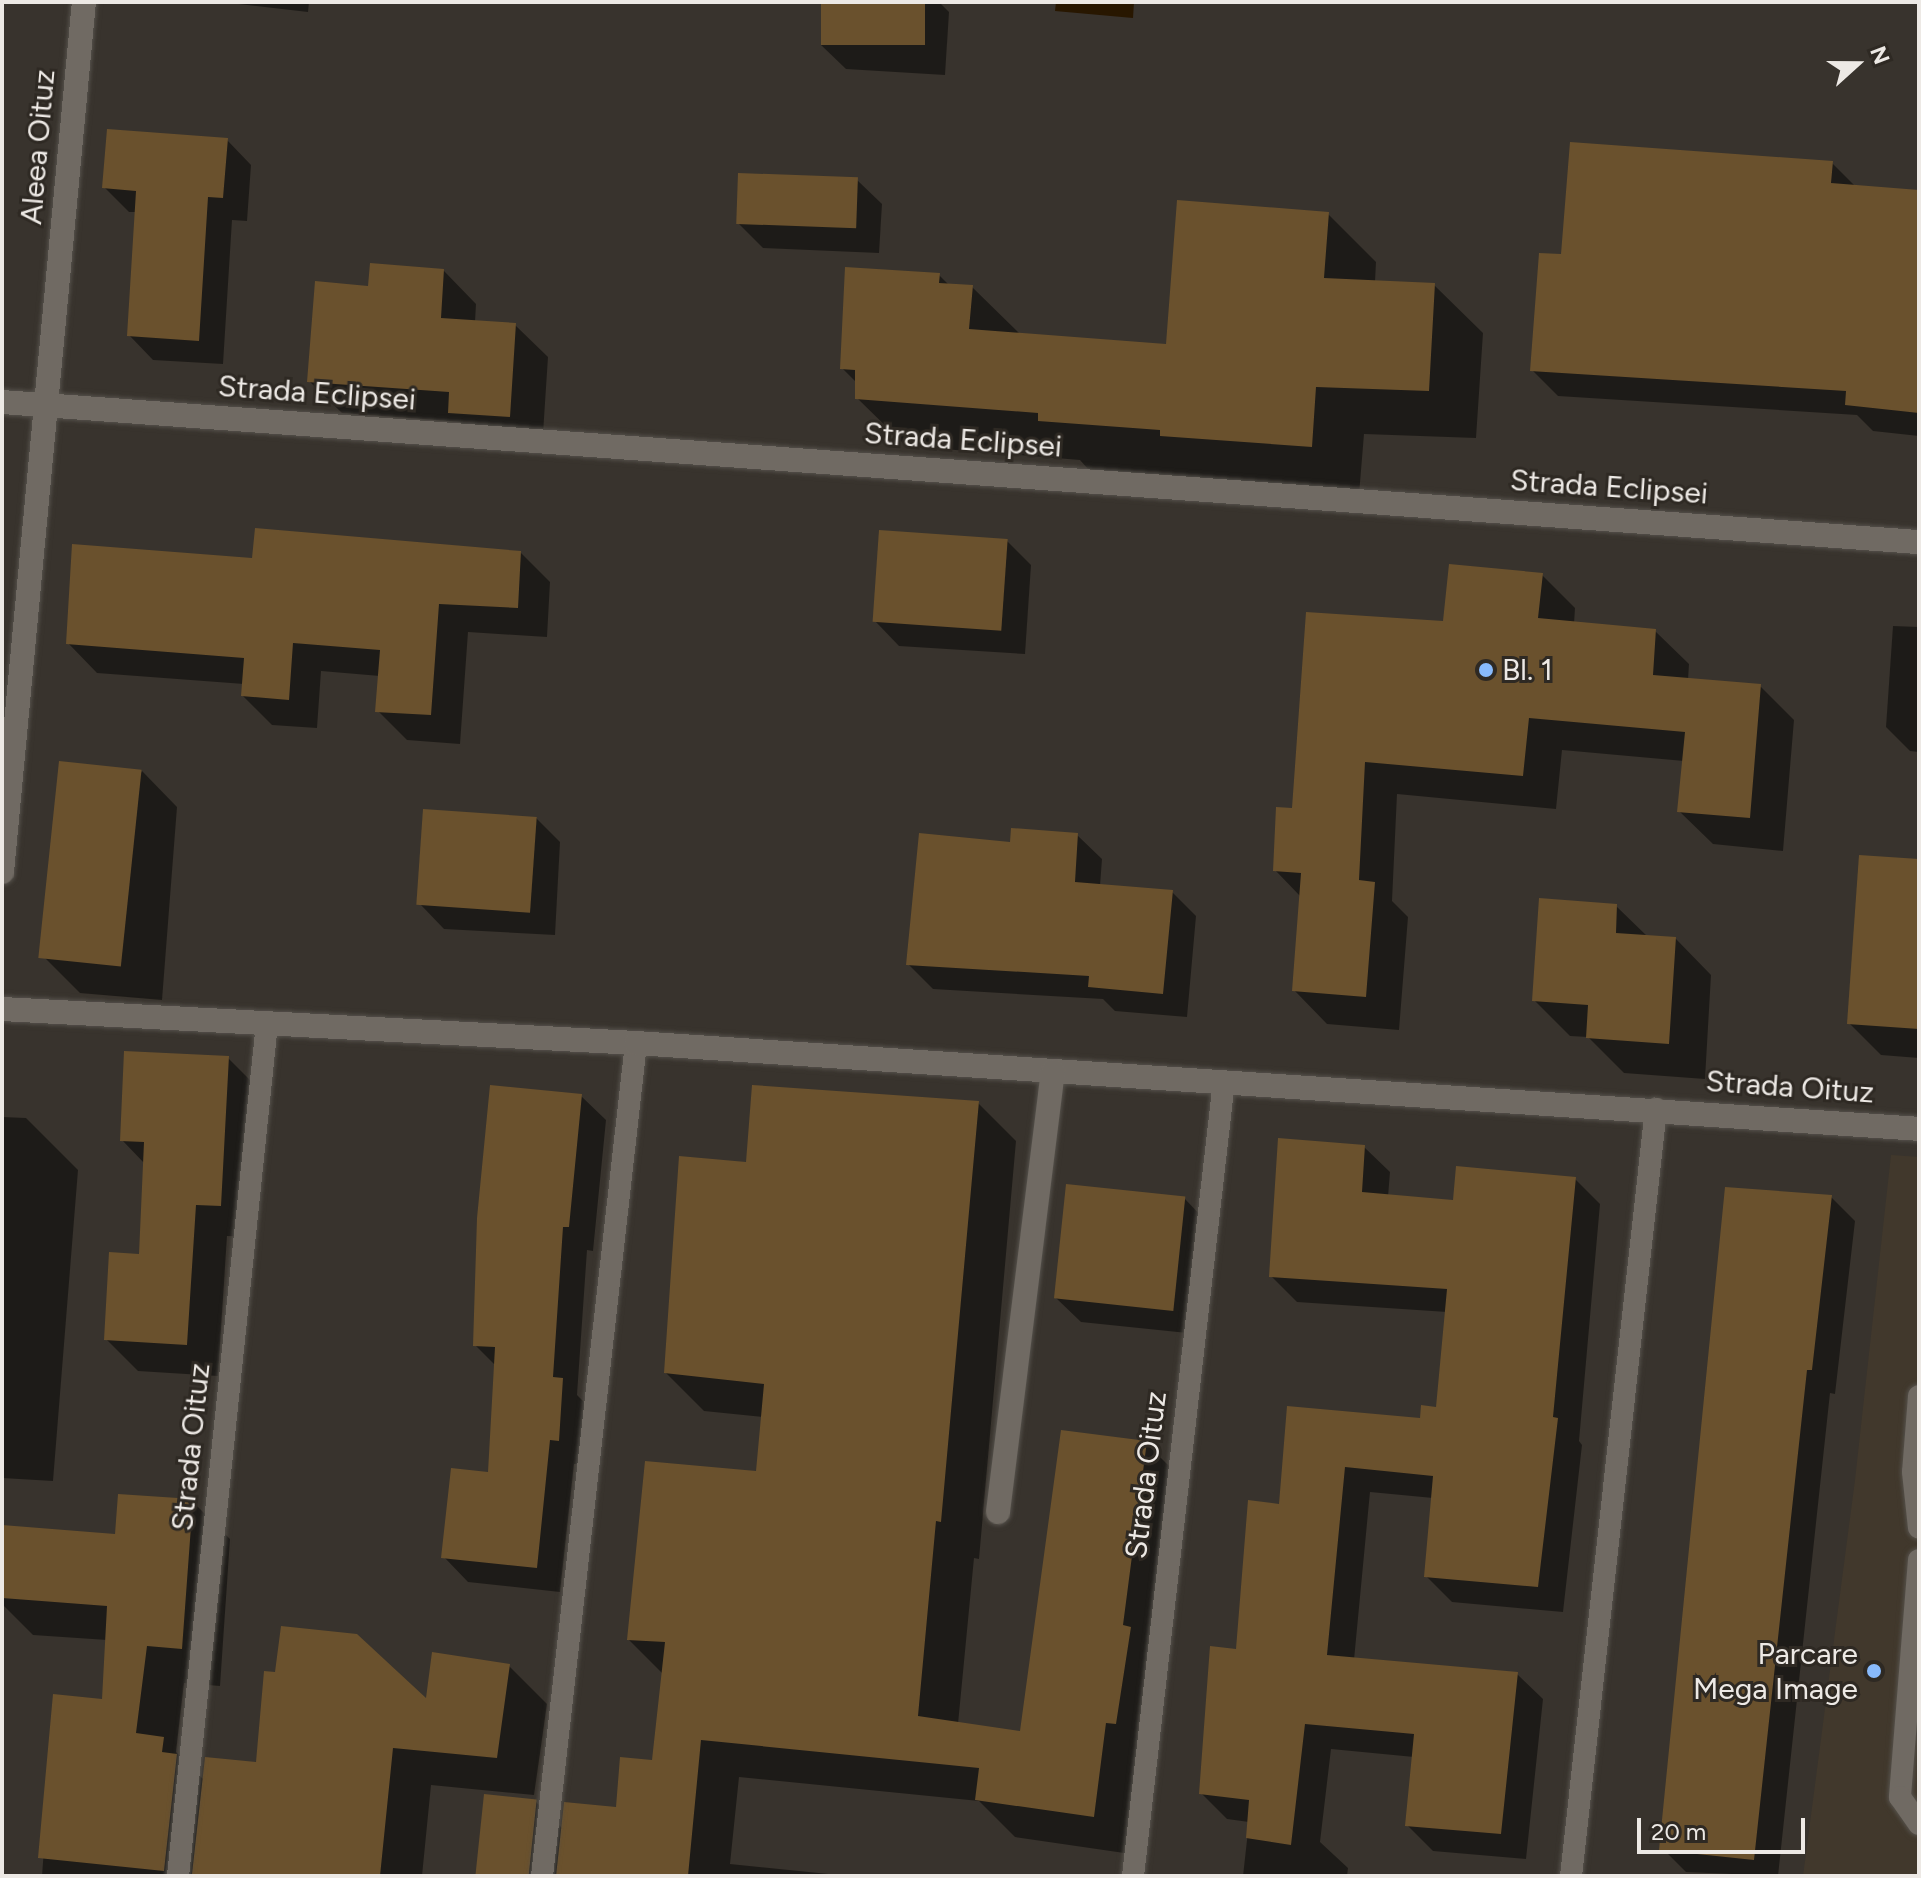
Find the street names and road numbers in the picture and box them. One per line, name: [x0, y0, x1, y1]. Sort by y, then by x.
street label: Aleea Oituz: [13, 68, 63, 226]
street label: Strada Eclipsei: [217, 368, 417, 418]
street label: Strada Eclipsei: [863, 415, 1063, 465]
street label: Strada Eclipsei: [1509, 462, 1709, 512]
street label: Strada Oituz: [1705, 1063, 1875, 1111]
street label: Strada Oituz: [164, 1361, 218, 1533]
street label: Strada Oituz: [1118, 1389, 1174, 1561]

